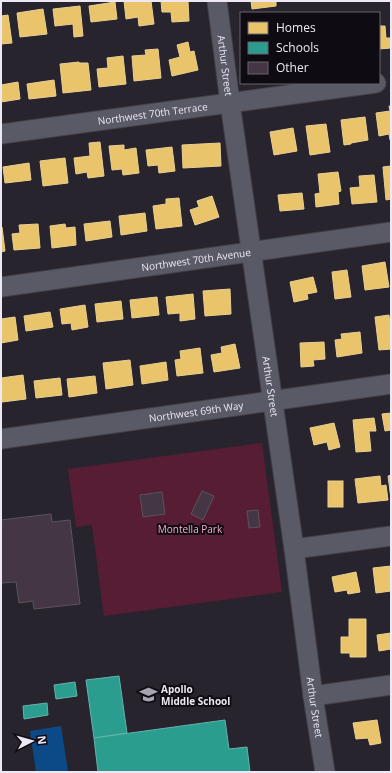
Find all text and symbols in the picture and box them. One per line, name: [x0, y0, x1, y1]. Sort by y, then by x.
legend: [240, 12, 380, 84]
text: Homes: [276, 19, 316, 36]
street label: Arthur Street: [214, 34, 236, 97]
text: Schools: [276, 39, 319, 56]
text: Other: [276, 59, 309, 76]
street label: Northwest 70th Terrace: [97, 99, 209, 128]
street label: Northwest 70th Avenue: [140, 245, 252, 274]
street label: Arthur Street: [259, 355, 282, 418]
street label: Northwest 69th Way: [148, 398, 245, 425]
park label: Montella Park: [158, 522, 223, 536]
street label: Arthur Street: [304, 676, 327, 739]
place label: Apollo Middle School: [161, 682, 230, 708]
school or university icon: Apollo Middle School: [138, 685, 158, 705]
north arrow: [12, 721, 52, 761]
text: N: [35, 735, 50, 745]

